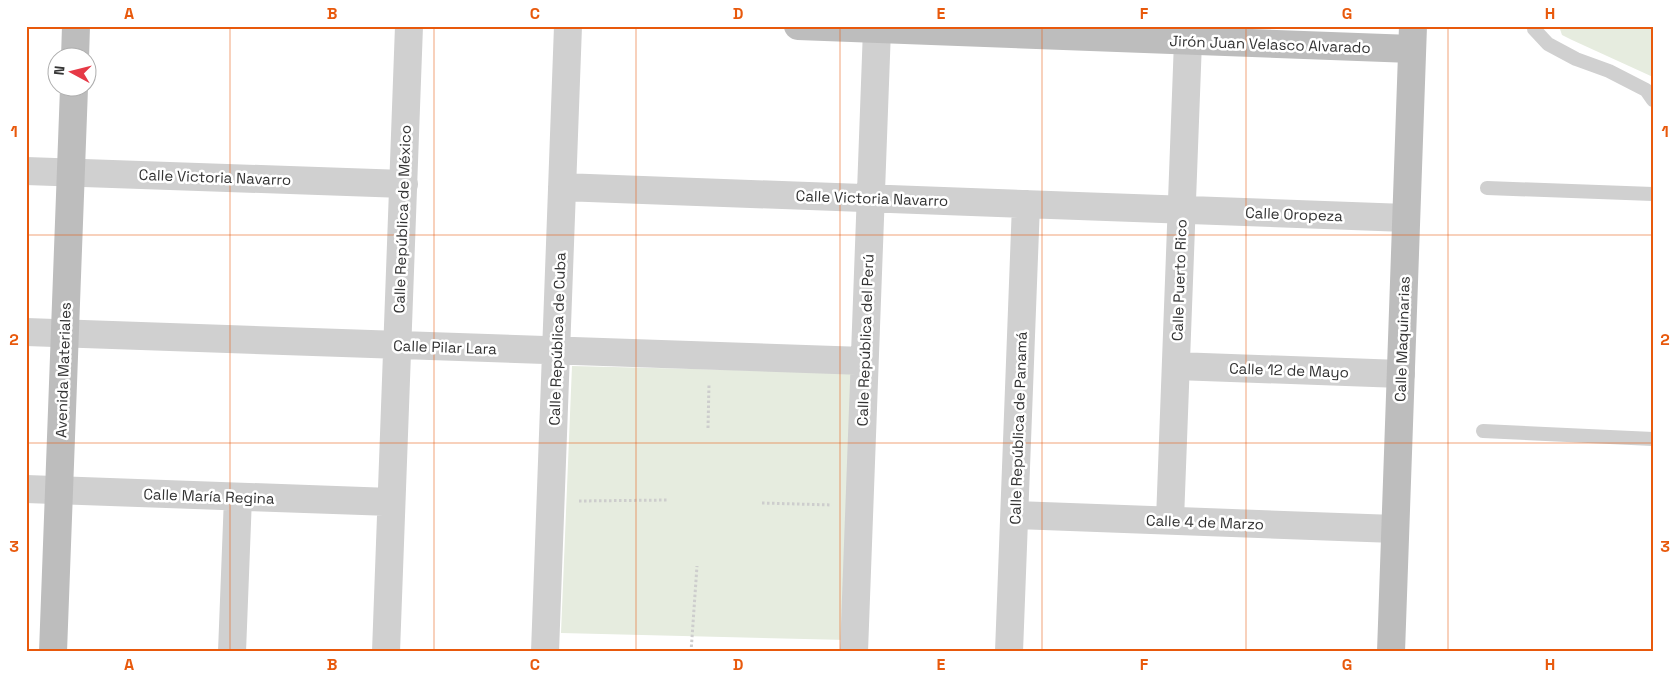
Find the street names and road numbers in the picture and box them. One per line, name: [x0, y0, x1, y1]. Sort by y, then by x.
street label: Jirón Juan Velasco Alvarado: [1169, 31, 1371, 57]
street label: Calle República de México: [389, 124, 415, 314]
street label: Calle Victoria Navarro: [138, 165, 292, 189]
street label: Calle Victoria Navarro: [795, 186, 949, 210]
street label: Calle Oropeza: [1245, 203, 1344, 225]
street label: Calle Puerto Rico: [1167, 219, 1191, 341]
street label: Calle República de Cuba: [544, 252, 570, 426]
street label: Calle República del Perú: [852, 253, 878, 427]
street label: Calle Maquinarias: [1390, 276, 1414, 402]
street label: Avenida Materiales: [51, 302, 75, 438]
street label: Calle República de Panamá: [1005, 331, 1031, 525]
street label: Calle Pilar Lara: [393, 336, 498, 358]
street label: Calle 12 de Mayo: [1229, 358, 1349, 382]
street label: Calle María Regina: [143, 484, 275, 508]
street label: Calle 4 de Marzo: [1146, 510, 1264, 534]

